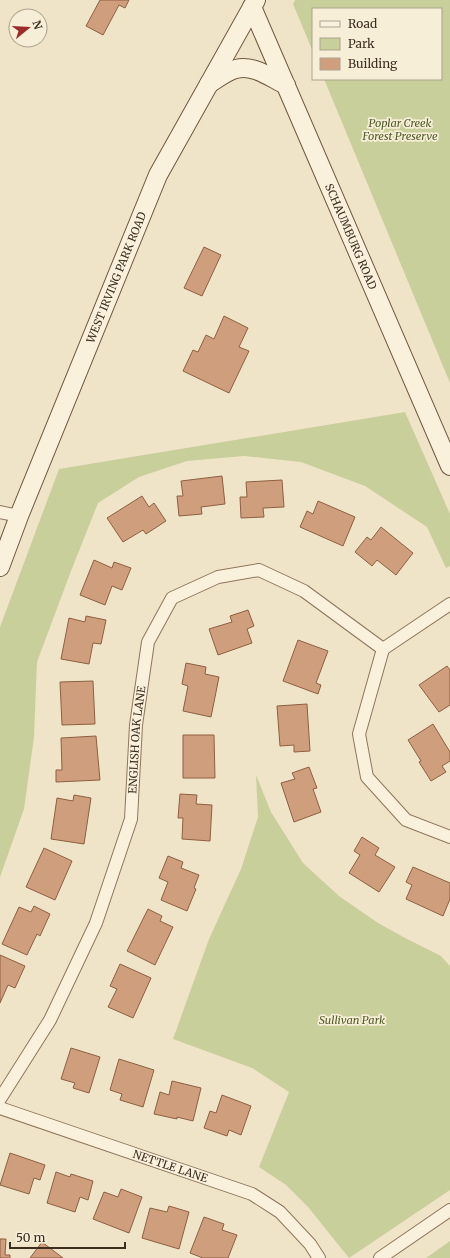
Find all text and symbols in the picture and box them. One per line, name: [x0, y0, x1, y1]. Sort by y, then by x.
north arrow: [8, 8, 48, 48]
legend: [312, 8, 442, 80]
text: Road: [348, 16, 377, 31]
text: N: [30, 19, 46, 31]
text: Park: [348, 36, 375, 51]
text: Building: [348, 56, 398, 71]
park label: Poplar Creek Forest Preserve: [361, 116, 438, 143]
street label: SCHAUMBURG ROAD: [322, 182, 380, 292]
street label: WEST IRVING PARK ROAD: [83, 210, 149, 346]
street label: ENGLISH OAK LANE: [125, 685, 149, 794]
park label: Sullivan Park: [319, 1013, 385, 1027]
street label: NETTLE LANE: [131, 1147, 210, 1185]
scale bar: [10, 1224, 125, 1250]
text: 50 m: [16, 1230, 45, 1245]

